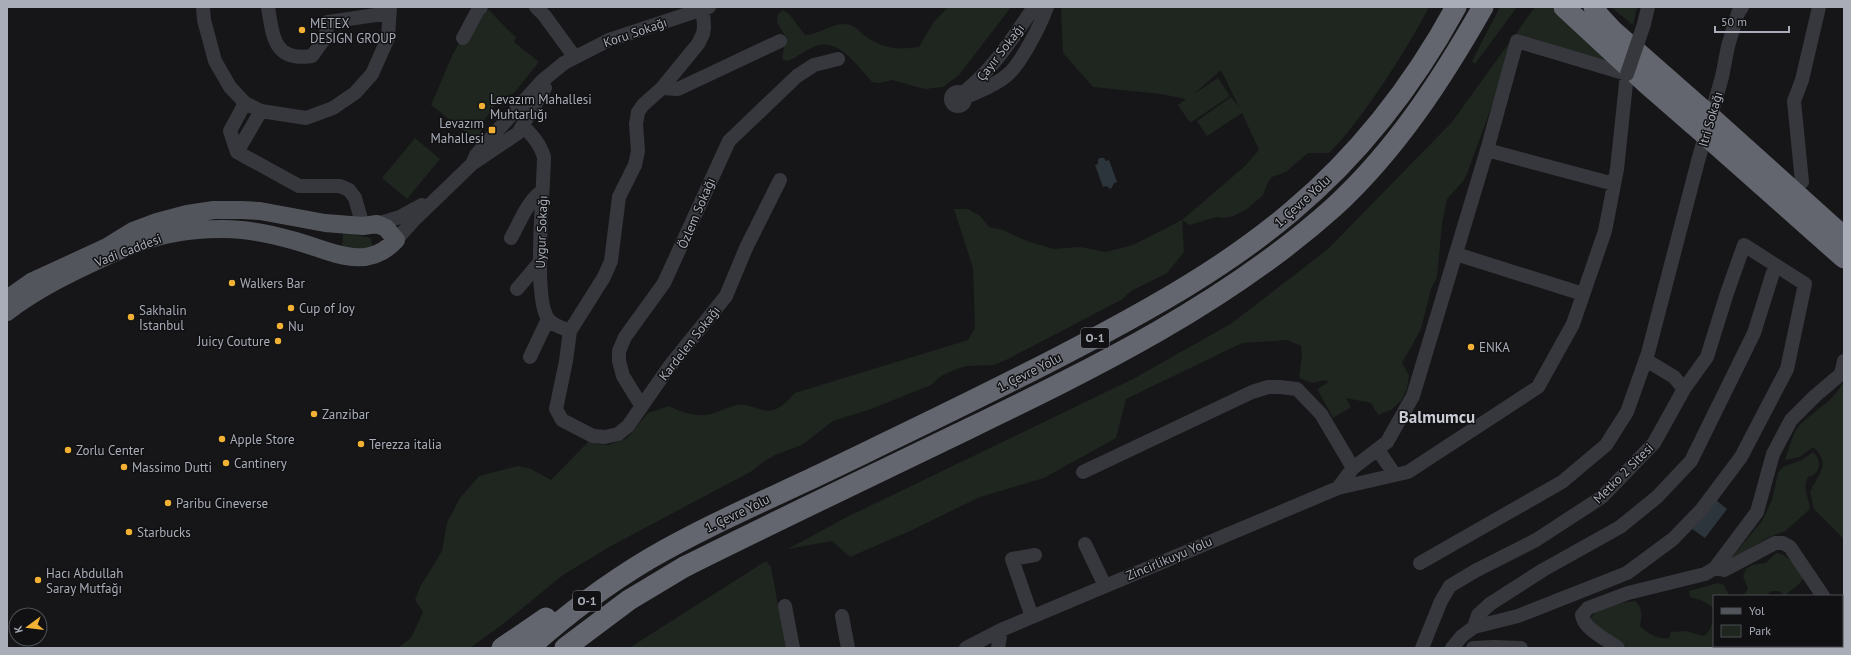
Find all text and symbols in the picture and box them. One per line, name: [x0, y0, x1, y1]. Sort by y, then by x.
scale bar: [1715, 8, 1789, 34]
street label: Koru Sokağı: [601, 14, 669, 51]
text: 50 m: [1721, 14, 1747, 29]
place label: METEX DESIGN GROUP: [310, 15, 396, 47]
street label: Çayır Sokağı: [973, 20, 1028, 84]
marker: METEX DESIGN GROUP: [297, 25, 307, 35]
street label: Itri Sokağı: [1695, 90, 1726, 149]
place label: Levazım Mahallesi Muhtarlığı: [490, 91, 592, 123]
marker: Levazım Mahallesi Muhtarlığı: [477, 101, 487, 111]
place label: Levazım Mahallesi: [431, 115, 484, 147]
marker: Levazım Mahallesi: [487, 125, 497, 135]
street label: 1. Çevre Yolu: [1271, 172, 1334, 231]
street label: Özlem Sokağı: [674, 175, 719, 251]
street label: Uygur Sokağı: [532, 195, 551, 269]
street label: Vadi Caddesi: [91, 230, 164, 271]
place label: Walkers Bar: [240, 275, 306, 292]
marker: Walkers Bar: [227, 278, 237, 288]
place label: Cup of Joy: [299, 300, 355, 317]
place label: Sakhalin İstanbul: [139, 302, 187, 334]
marker: Cup of Joy: [286, 303, 296, 313]
street label: Kardelen Sokağı: [655, 303, 724, 384]
marker: Sakhalin İstanbul: [126, 312, 136, 322]
place label: Nu: [288, 318, 304, 335]
marker: Nu: [275, 321, 285, 331]
road number: O-1: [1081, 328, 1109, 348]
place label: Juicy Couture: [197, 333, 270, 350]
marker: Juicy Couture: [273, 336, 283, 346]
place label: ENKA: [1479, 339, 1510, 356]
marker: ENKA: [1466, 342, 1476, 352]
street label: 1. Çevre Yolu: [994, 349, 1064, 396]
place label: Zanzibar: [322, 406, 370, 423]
district label: Balmumcu: [1399, 406, 1475, 428]
marker: Zanzibar: [309, 409, 319, 419]
place label: Apple Store: [230, 431, 295, 448]
marker: Apple Store: [217, 434, 227, 444]
place label: Terezza italia: [369, 436, 442, 453]
marker: Terezza italia: [356, 439, 366, 449]
street label: Metko 2 Sitesi: [1590, 440, 1657, 507]
place label: Zorlu Center: [76, 442, 145, 459]
marker: Zorlu Center: [63, 445, 73, 455]
place label: Cantinery: [234, 455, 287, 472]
marker: Cantinery: [221, 458, 231, 468]
place label: Massimo Dutti: [132, 459, 212, 476]
marker: Massimo Dutti: [119, 462, 129, 472]
street label: 1. Çevre Yolu: [702, 490, 772, 536]
place label: Paribu Cineverse: [176, 495, 268, 512]
marker: Paribu Cineverse: [163, 498, 173, 508]
place label: Starbucks: [137, 524, 191, 541]
marker: Starbucks: [124, 527, 134, 537]
street label: Zincirlikuyu Yolu: [1124, 533, 1215, 584]
place label: Hacı Abdullah Saray Mutfağı: [46, 565, 123, 597]
marker: Hacı Abdullah Saray Mutfağı: [33, 575, 43, 585]
road number: O-1: [573, 591, 601, 611]
legend: [1713, 595, 1843, 647]
text: Yol: [1749, 603, 1765, 618]
north arrow: [8, 607, 48, 647]
text: Park: [1749, 623, 1771, 638]
text: K: [11, 624, 26, 635]

